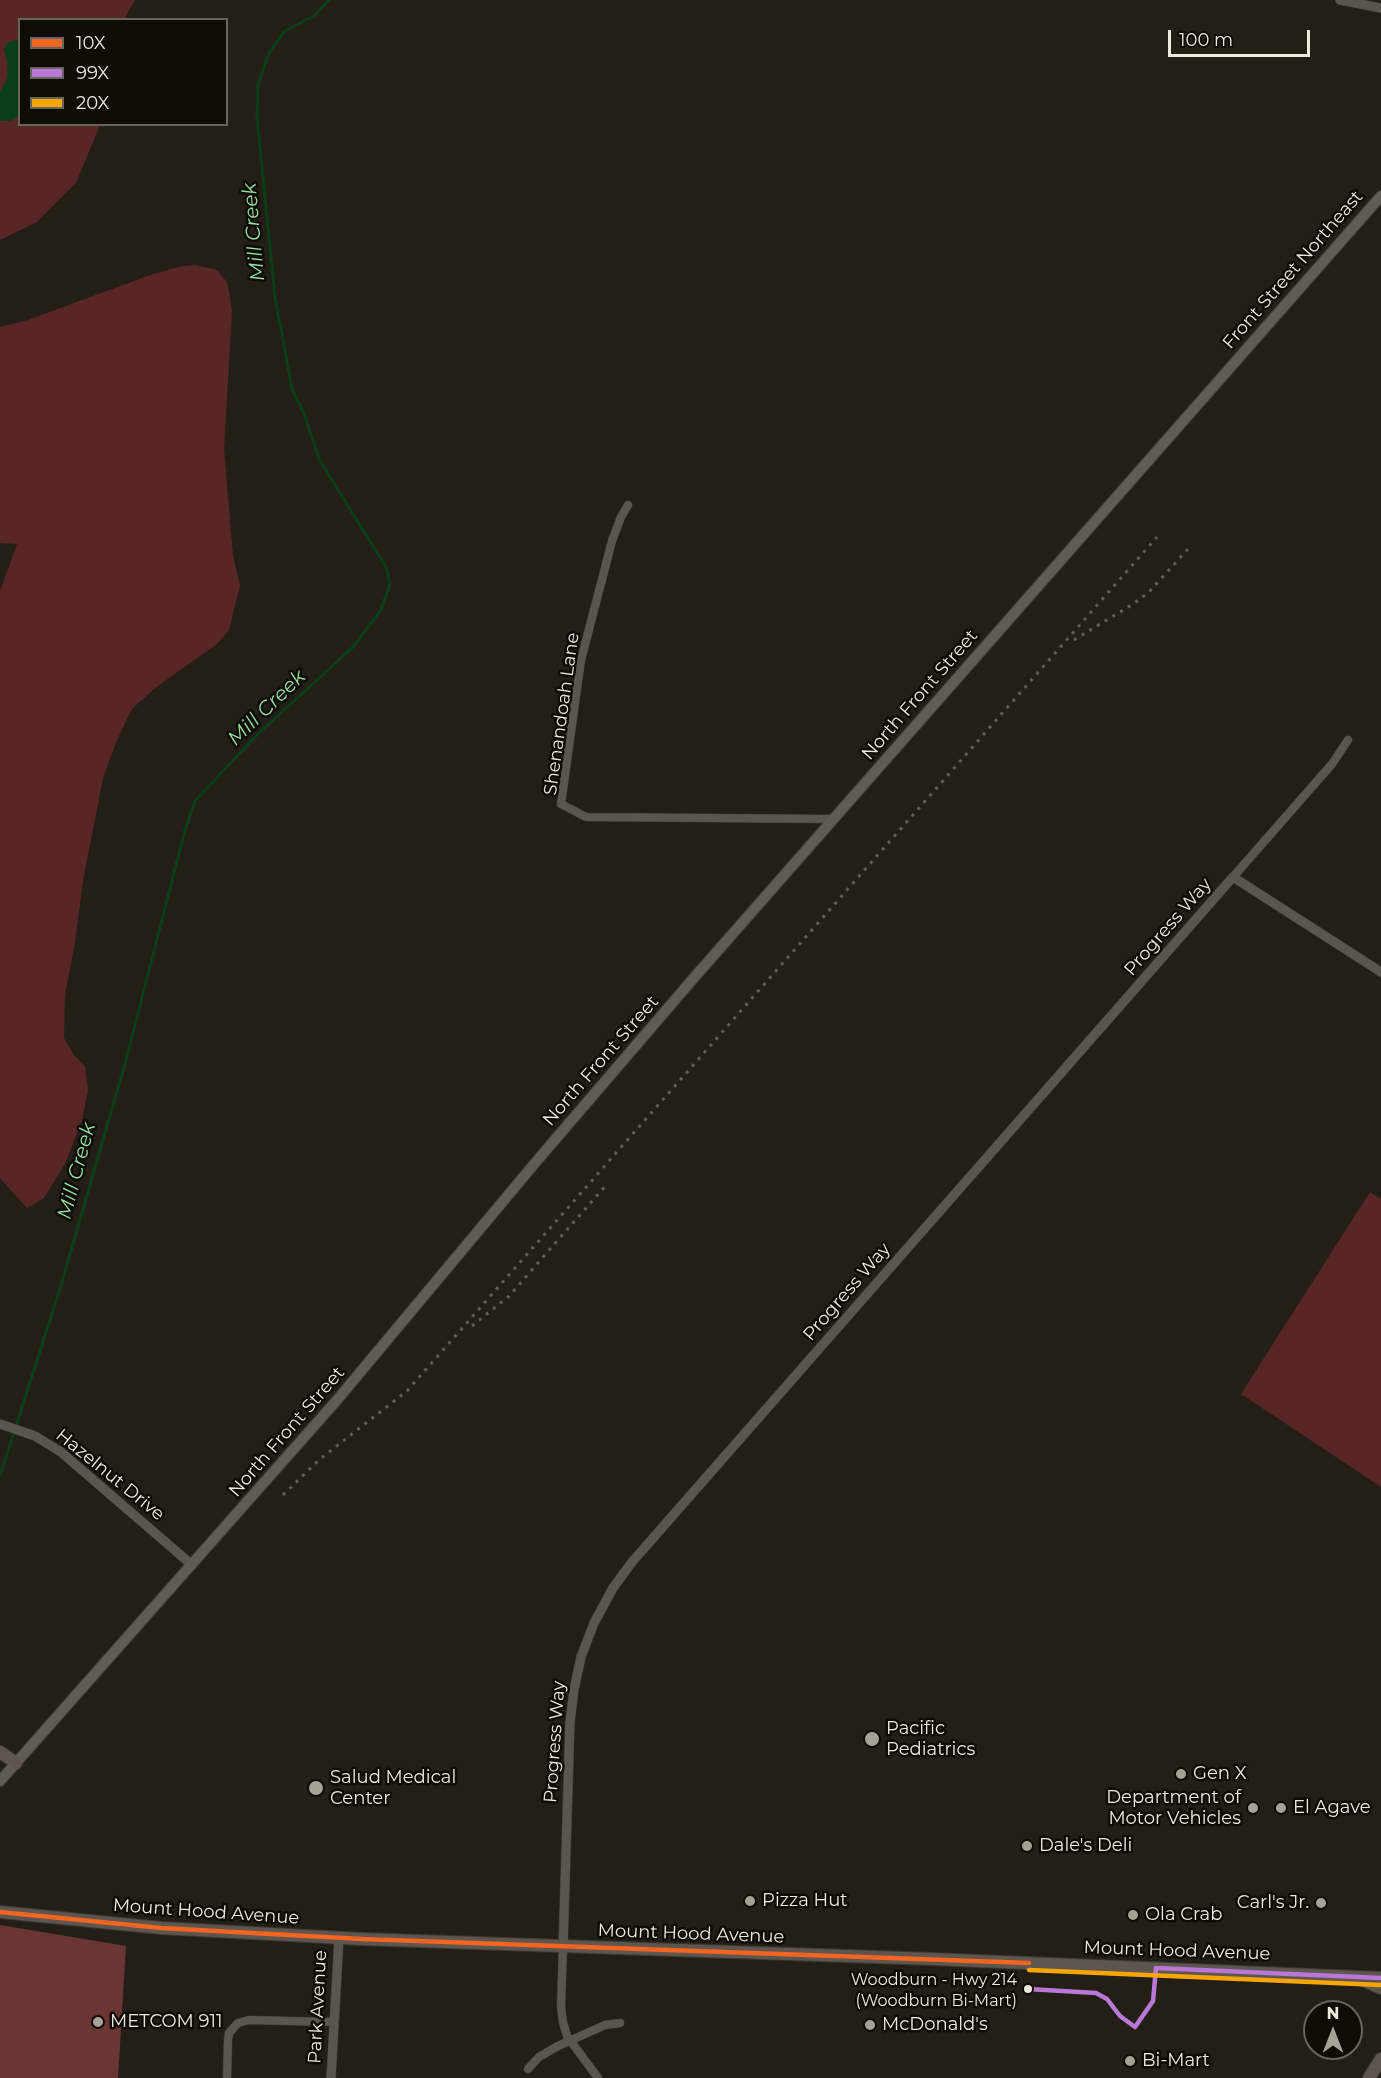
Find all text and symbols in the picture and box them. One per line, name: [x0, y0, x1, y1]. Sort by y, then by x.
legend: [18, 18, 228, 126]
scale bar: [1171, 18, 1314, 56]
text: 100 m: [1179, 29, 1233, 51]
text: 10X: [76, 32, 106, 54]
text: 99X: [76, 62, 109, 84]
text: 20X: [76, 92, 109, 114]
water label: Mill Creek: [238, 182, 270, 282]
street label: Front Street Northeast: [1218, 186, 1368, 354]
street label: North Front Street: [857, 625, 983, 765]
street label: Shenandoah Lane: [540, 631, 584, 797]
water label: Mill Creek: [223, 665, 311, 751]
street label: Progress Way: [1120, 874, 1216, 980]
street label: North Front Street: [538, 991, 664, 1131]
water label: Mill Creek: [53, 1120, 101, 1222]
street label: Progress Way: [799, 1239, 895, 1345]
street label: North Front Street: [224, 1362, 350, 1502]
street label: Hazelnut Drive: [51, 1425, 169, 1525]
street label: Progress Way: [540, 1680, 570, 1804]
place label: Pacific Pediatrics: [886, 1718, 975, 1760]
marker: Pacific Pediatrics: [863, 1730, 881, 1748]
place label: Gen X: [1193, 1763, 1246, 1785]
place label: Salud Medical Center: [330, 1767, 456, 1810]
marker: Gen X: [1174, 1767, 1188, 1781]
marker: Salud Medical Center: [307, 1779, 325, 1797]
place label: Department of Motor Vehicles: [1106, 1787, 1241, 1830]
place label: El Agave: [1293, 1797, 1371, 1819]
marker: Department of Motor Vehicles: [1246, 1801, 1260, 1815]
marker: El Agave: [1274, 1801, 1288, 1815]
place label: Dale's Deli: [1039, 1835, 1132, 1857]
marker: Dale's Deli: [1020, 1839, 1034, 1853]
place label: Pizza Hut: [762, 1890, 848, 1912]
place label: Carl's Jr.: [1237, 1892, 1309, 1914]
marker: Pizza Hut: [743, 1894, 757, 1908]
street label: Mount Hood Avenue: [112, 1895, 300, 1929]
marker: Carl's Jr.: [1314, 1896, 1328, 1910]
place label: Ola Crab: [1145, 1904, 1222, 1926]
marker: Ola Crab: [1126, 1908, 1140, 1922]
street label: Mount Hood Avenue: [597, 1920, 785, 1948]
street label: Mount Hood Avenue: [1083, 1937, 1271, 1965]
street label: Park Avenue: [304, 1950, 332, 2064]
place label: Woodburn - Hwy 214 (Woodburn Bi-Mart): [851, 1970, 1017, 2008]
marker: Woodburn - Hwy 214 (Woodburn Bi-Mart): [1022, 1983, 1034, 1995]
north arrow: [1303, 2000, 1363, 2060]
text: N: [1327, 2004, 1339, 2023]
place label: METCOM 911: [110, 2011, 222, 2033]
place label: McDonald's: [882, 2014, 988, 2036]
marker: METCOM 911: [91, 2015, 105, 2029]
marker: McDonald's: [863, 2018, 877, 2032]
place label: Bi-Mart: [1142, 2050, 1210, 2072]
marker: Bi-Mart: [1123, 2054, 1137, 2068]

